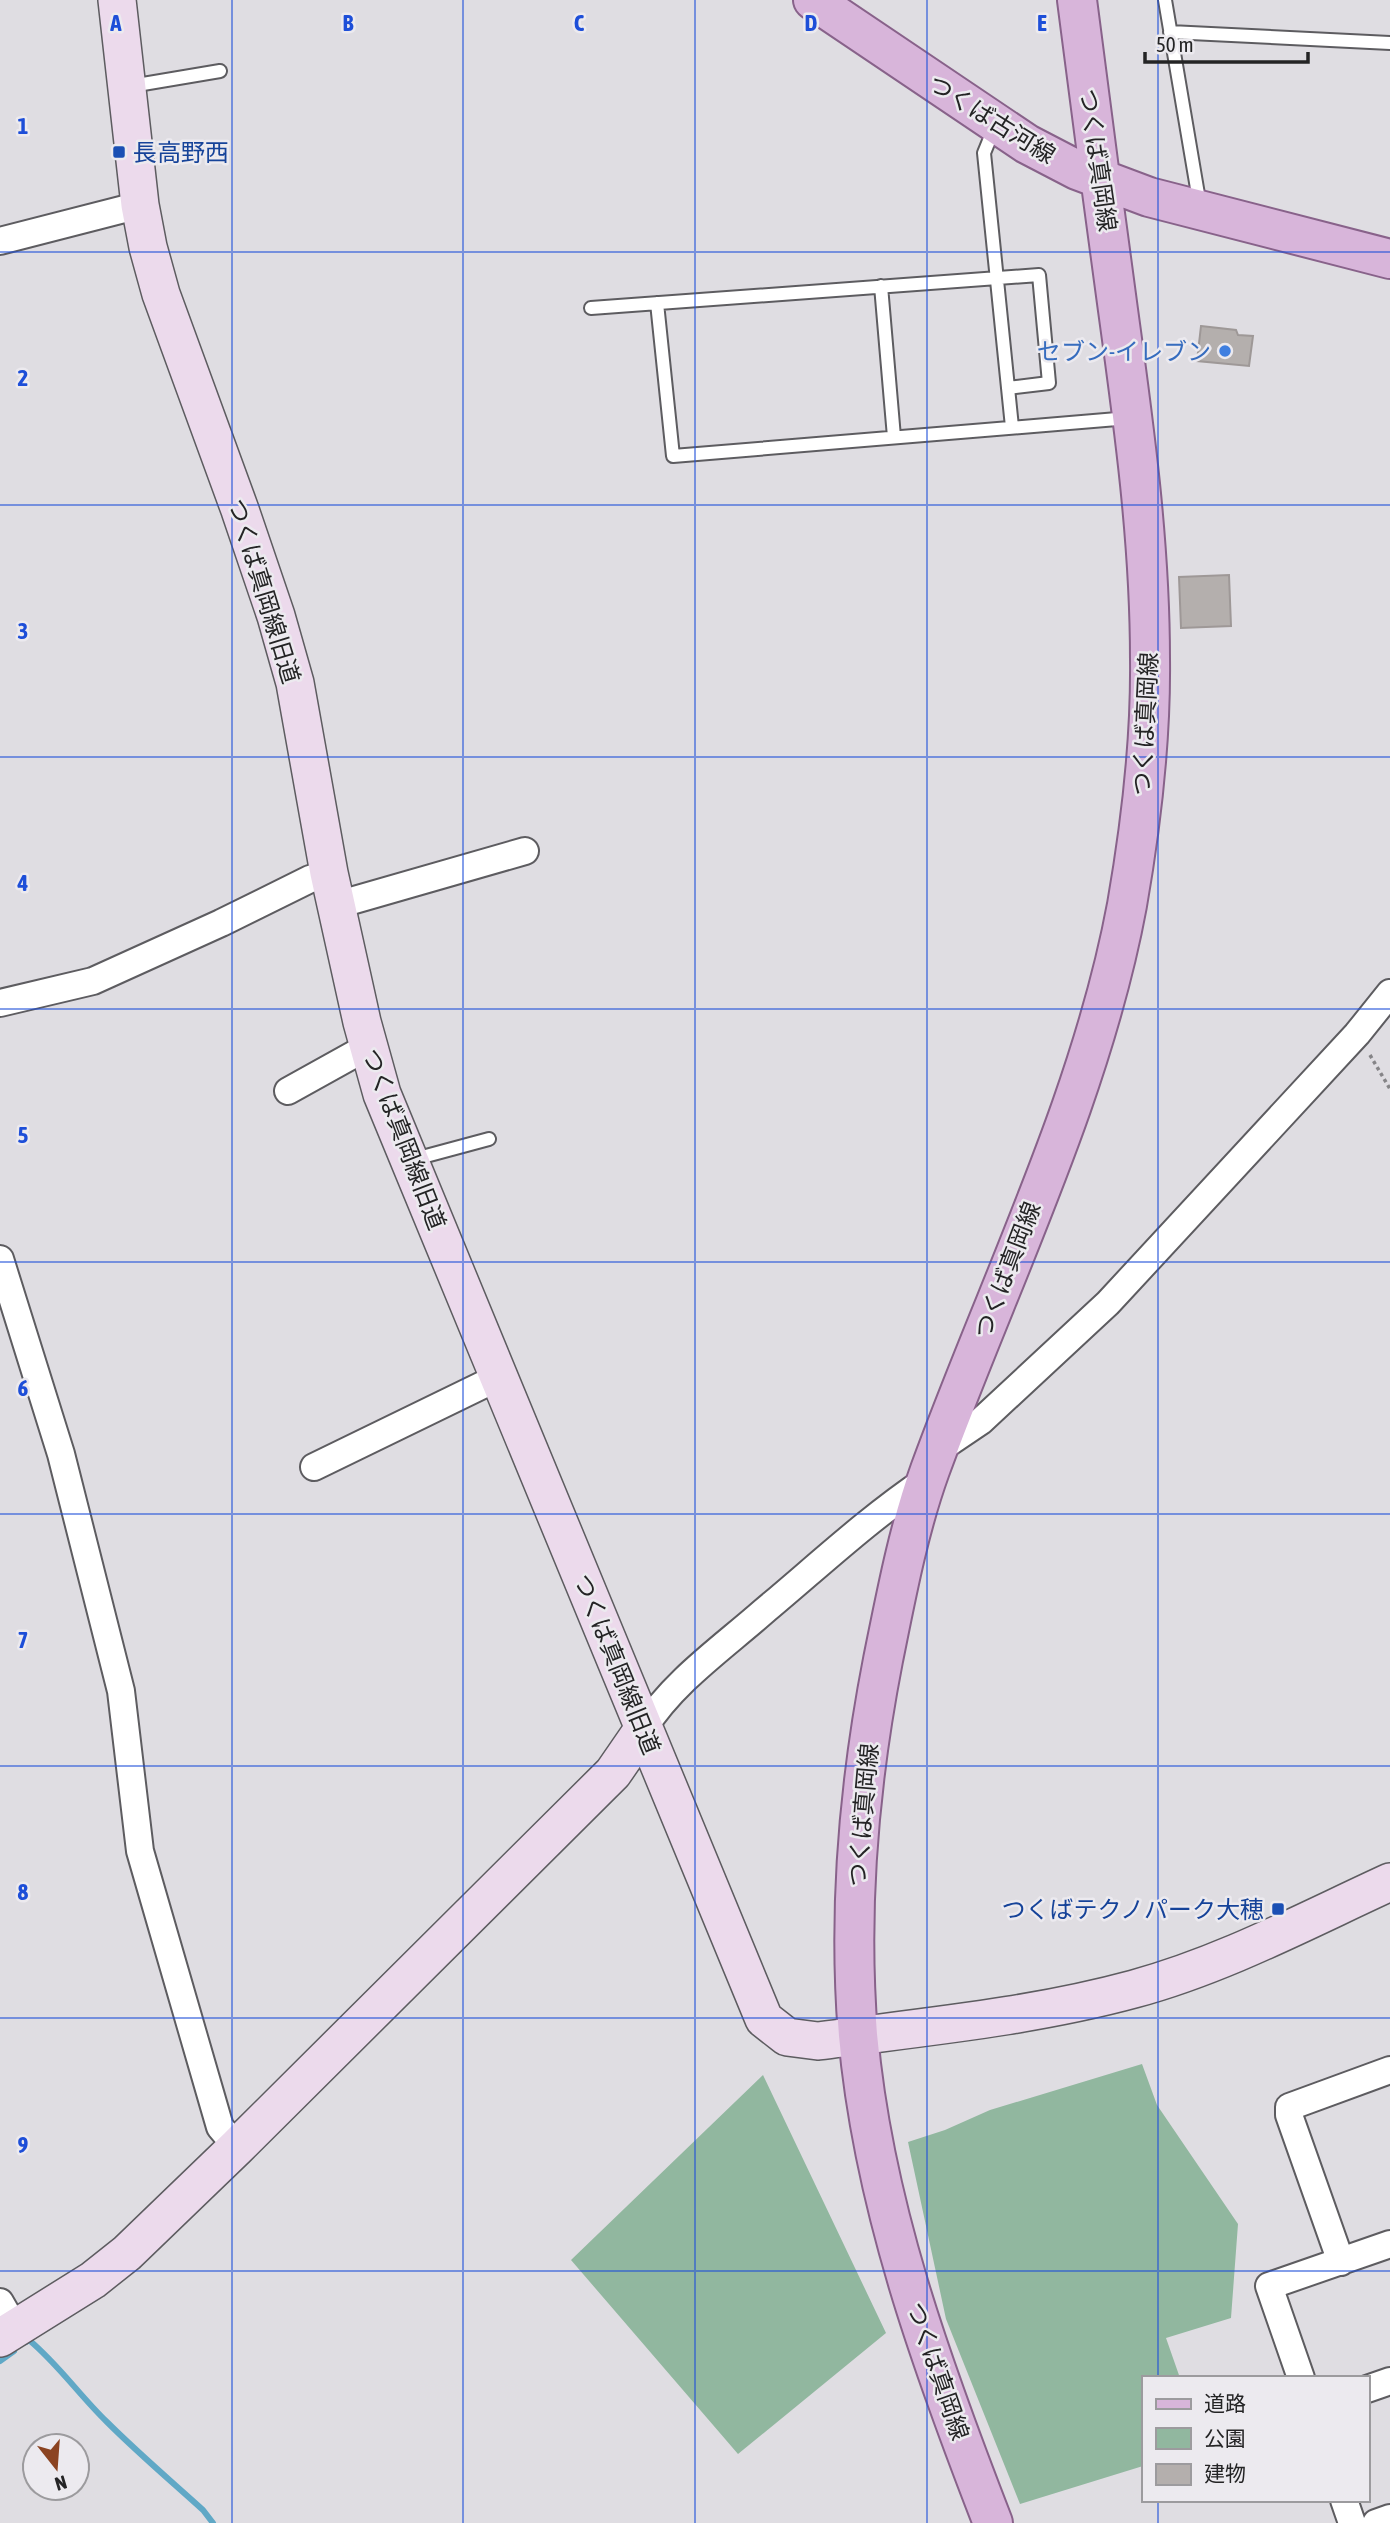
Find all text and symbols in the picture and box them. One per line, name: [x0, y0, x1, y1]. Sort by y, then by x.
text: A: [109, 10, 122, 36]
text: B: [343, 10, 354, 36]
text: C: [574, 10, 585, 36]
text: D: [805, 10, 818, 36]
text: E: [1037, 10, 1047, 36]
scale bar: [1145, 21, 1308, 65]
text: 50 m: [1156, 32, 1194, 56]
street label: つくば古河線: [924, 69, 1060, 169]
street label: つくば真岡線: [1075, 87, 1121, 233]
text: 1: [18, 113, 29, 139]
place label: 長高野西: [133, 139, 229, 166]
marker: 長高野西: [111, 144, 127, 160]
place label: セブン-イレブン: [1037, 338, 1211, 365]
marker: セブン-イレブン: [1217, 343, 1233, 359]
text: 2: [18, 365, 28, 391]
street label: つくば真岡線旧道: [223, 495, 305, 687]
text: 3: [18, 618, 28, 644]
street label: つくば真岡線: [1128, 651, 1162, 797]
text: 4: [17, 870, 29, 896]
street label: つくば真岡線旧道: [357, 1045, 451, 1233]
text: 5: [18, 1122, 29, 1148]
street label: つくば真岡線: [969, 1198, 1045, 1342]
text: 6: [18, 1375, 29, 1401]
street label: つくば真岡線旧道: [569, 1570, 665, 1758]
text: 7: [18, 1627, 28, 1653]
street label: つくば真岡線: [843, 1742, 883, 1888]
text: 8: [18, 1879, 29, 1905]
place label: つくばテクノパーク大穂: [1001, 1896, 1264, 1923]
marker: つくばテクノパーク大穂: [1270, 1901, 1286, 1917]
text: 9: [18, 2132, 29, 2158]
street label: つくば真岡線: [902, 2299, 974, 2443]
legend: [1142, 2376, 1369, 2502]
text: 道路: [1204, 2391, 1246, 2415]
text: 公園: [1204, 2426, 1246, 2450]
north arrow: [21, 2432, 91, 2502]
text: 建物: [1204, 2461, 1246, 2485]
text: N: [52, 2471, 70, 2495]

